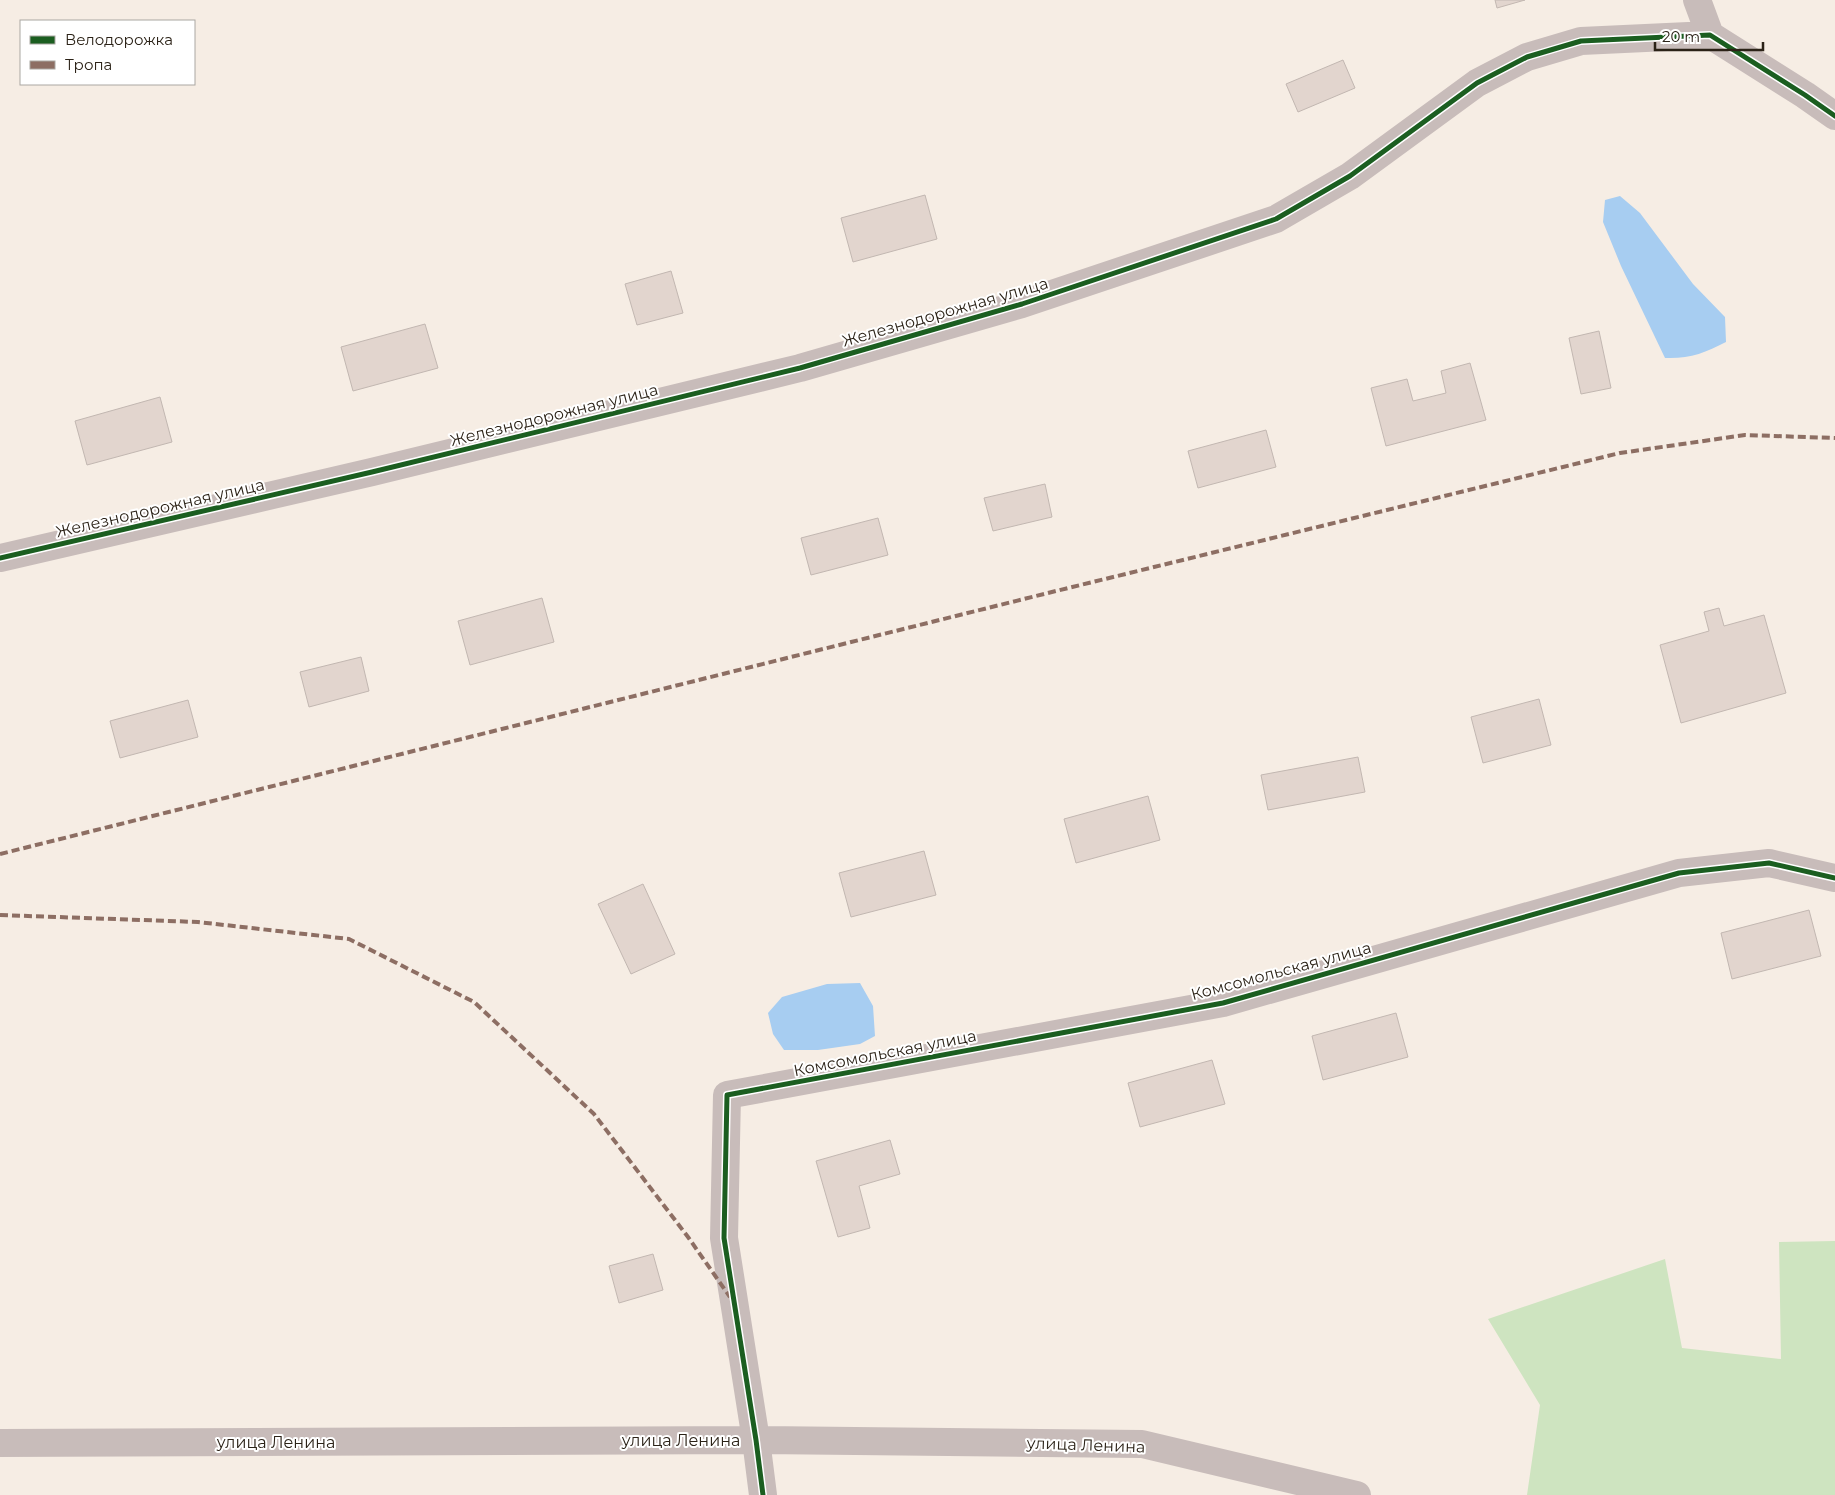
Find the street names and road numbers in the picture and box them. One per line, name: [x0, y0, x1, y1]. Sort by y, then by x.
street label: Железнодорожная улица: [840, 273, 1050, 351]
street label: Железнодорожная улица: [448, 380, 660, 450]
street label: Железнодорожная улица: [54, 475, 266, 541]
street label: Комсомольская улица: [1189, 938, 1373, 1004]
street label: Комсомольская улица: [792, 1026, 978, 1080]
street label: улица Ленина: [621, 1431, 740, 1450]
street label: улица Ленина: [216, 1433, 335, 1452]
street label: улица Ленина: [1025, 1433, 1146, 1457]

